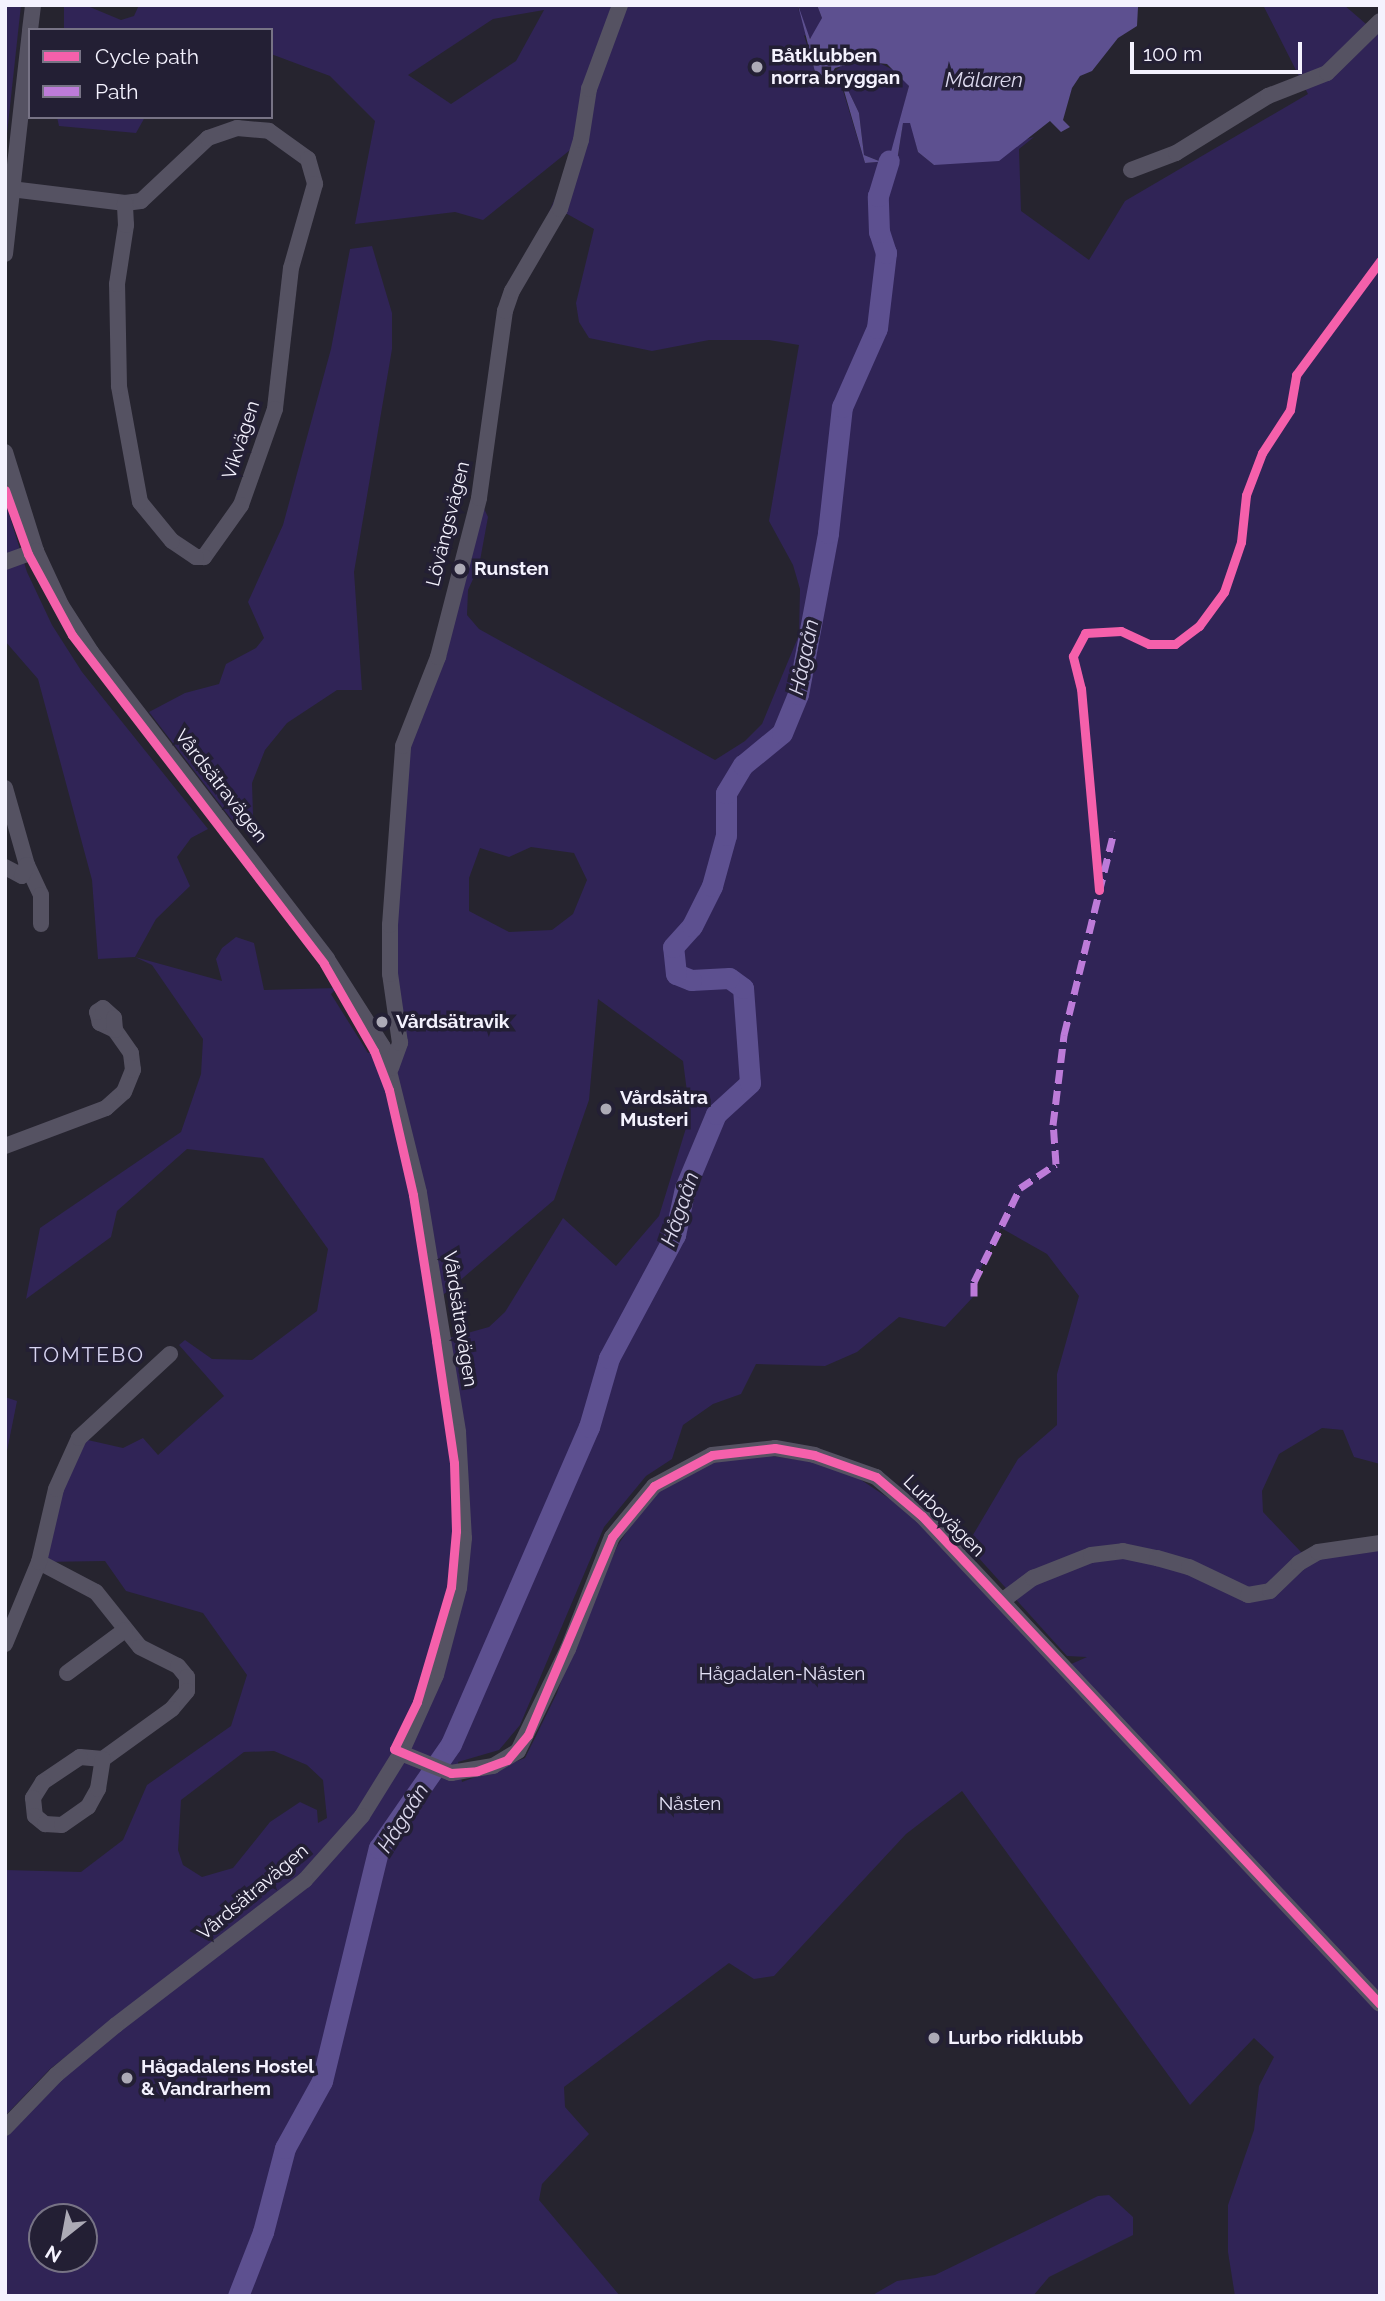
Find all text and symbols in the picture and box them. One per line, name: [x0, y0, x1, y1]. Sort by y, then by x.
legend: [28, 28, 273, 119]
scale bar: [1133, 28, 1304, 72]
text: 100 m: [1143, 41, 1202, 66]
text: Cycle path: [95, 44, 199, 69]
place label: Båtklubben norra bryggan: [771, 45, 900, 89]
marker: Båtklubben norra bryggan: [749, 59, 765, 75]
water label: Mälaren: [945, 67, 1023, 93]
text: Path: [95, 79, 139, 104]
street label: Vikvägen: [218, 398, 264, 482]
street label: Lövängsvägen: [421, 459, 475, 589]
place label: Runsten: [474, 558, 549, 580]
marker: Runsten: [452, 561, 468, 577]
water label: Hågaån: [784, 617, 824, 697]
street label: Vårdsätravägen: [170, 725, 272, 847]
place label: Vårdsätravik: [396, 1011, 509, 1033]
marker: Vårdsätravik: [374, 1014, 390, 1030]
place label: Vårdsätra Musteri: [620, 1087, 708, 1131]
marker: Vårdsätra Musteri: [598, 1101, 614, 1117]
water label: Hågaån: [656, 1169, 704, 1249]
street label: Vårdsätravägen: [438, 1249, 482, 1389]
district label: TOMTEBO: [30, 1342, 144, 1368]
street label: Lurbovägen: [899, 1471, 989, 1561]
park label: Hågadalen-Nåsten: [699, 1663, 865, 1685]
water label: Hågaån: [372, 1779, 434, 1857]
park label: Nåsten: [659, 1793, 721, 1815]
street label: Vårdsätravägen: [193, 1839, 313, 1945]
place label: Lurbo ridklubb: [948, 2027, 1083, 2049]
marker: Lurbo ridklubb: [926, 2030, 942, 2046]
place label: Hågadalens Hostel & Vandrarhem: [141, 2056, 314, 2100]
marker: Hågadalens Hostel & Vandrarhem: [119, 2070, 135, 2086]
north arrow: [28, 2203, 98, 2273]
text: N: [41, 2241, 65, 2267]

